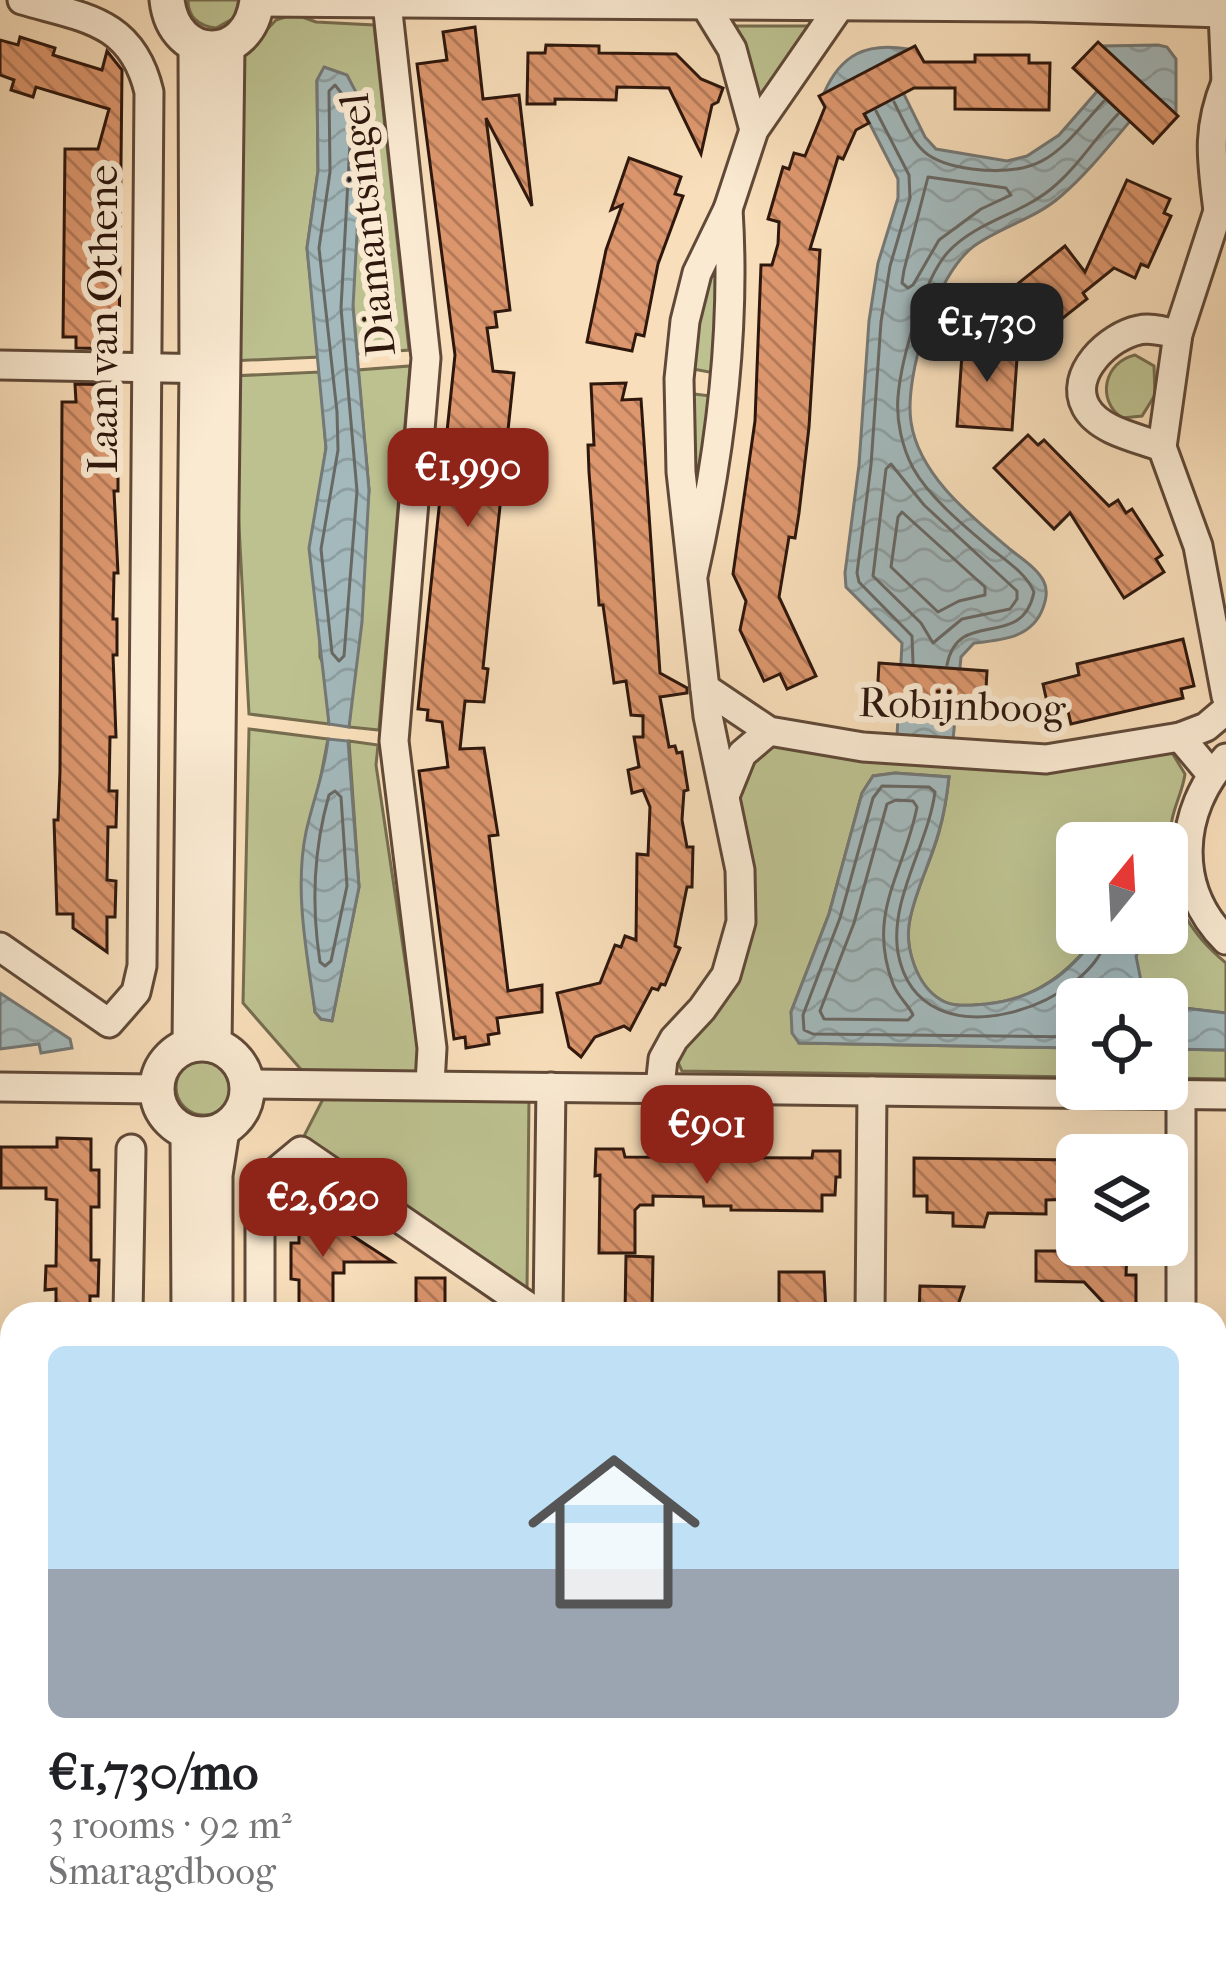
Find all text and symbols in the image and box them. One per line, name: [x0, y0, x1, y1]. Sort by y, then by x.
street label: Diamantsingel: [330, 91, 406, 359]
street label: Laan van Othene: [79, 165, 128, 473]
pin: €1,730: [889, 283, 1085, 385]
text: €1,730: [937, 299, 1037, 345]
pin: €1,990: [370, 428, 566, 530]
text: €1,990: [415, 444, 521, 490]
street label: Robijnboog: [858, 678, 1067, 734]
north arrow: [1056, 822, 1188, 954]
map controls: [1056, 822, 1188, 1266]
button: locate: [1056, 978, 1188, 1110]
pin: €901: [636, 1085, 778, 1187]
text: €901: [668, 1101, 746, 1147]
button: layers: [1056, 1134, 1188, 1266]
pin: €2,620: [225, 1158, 421, 1260]
text: €2,620: [266, 1174, 380, 1220]
icon: home: [506, 1424, 722, 1640]
text: €1,730/mo: [48, 1742, 258, 1802]
text: 3 rooms · 92 m²: [48, 1802, 292, 1848]
text: Smaragdboog: [48, 1848, 276, 1894]

